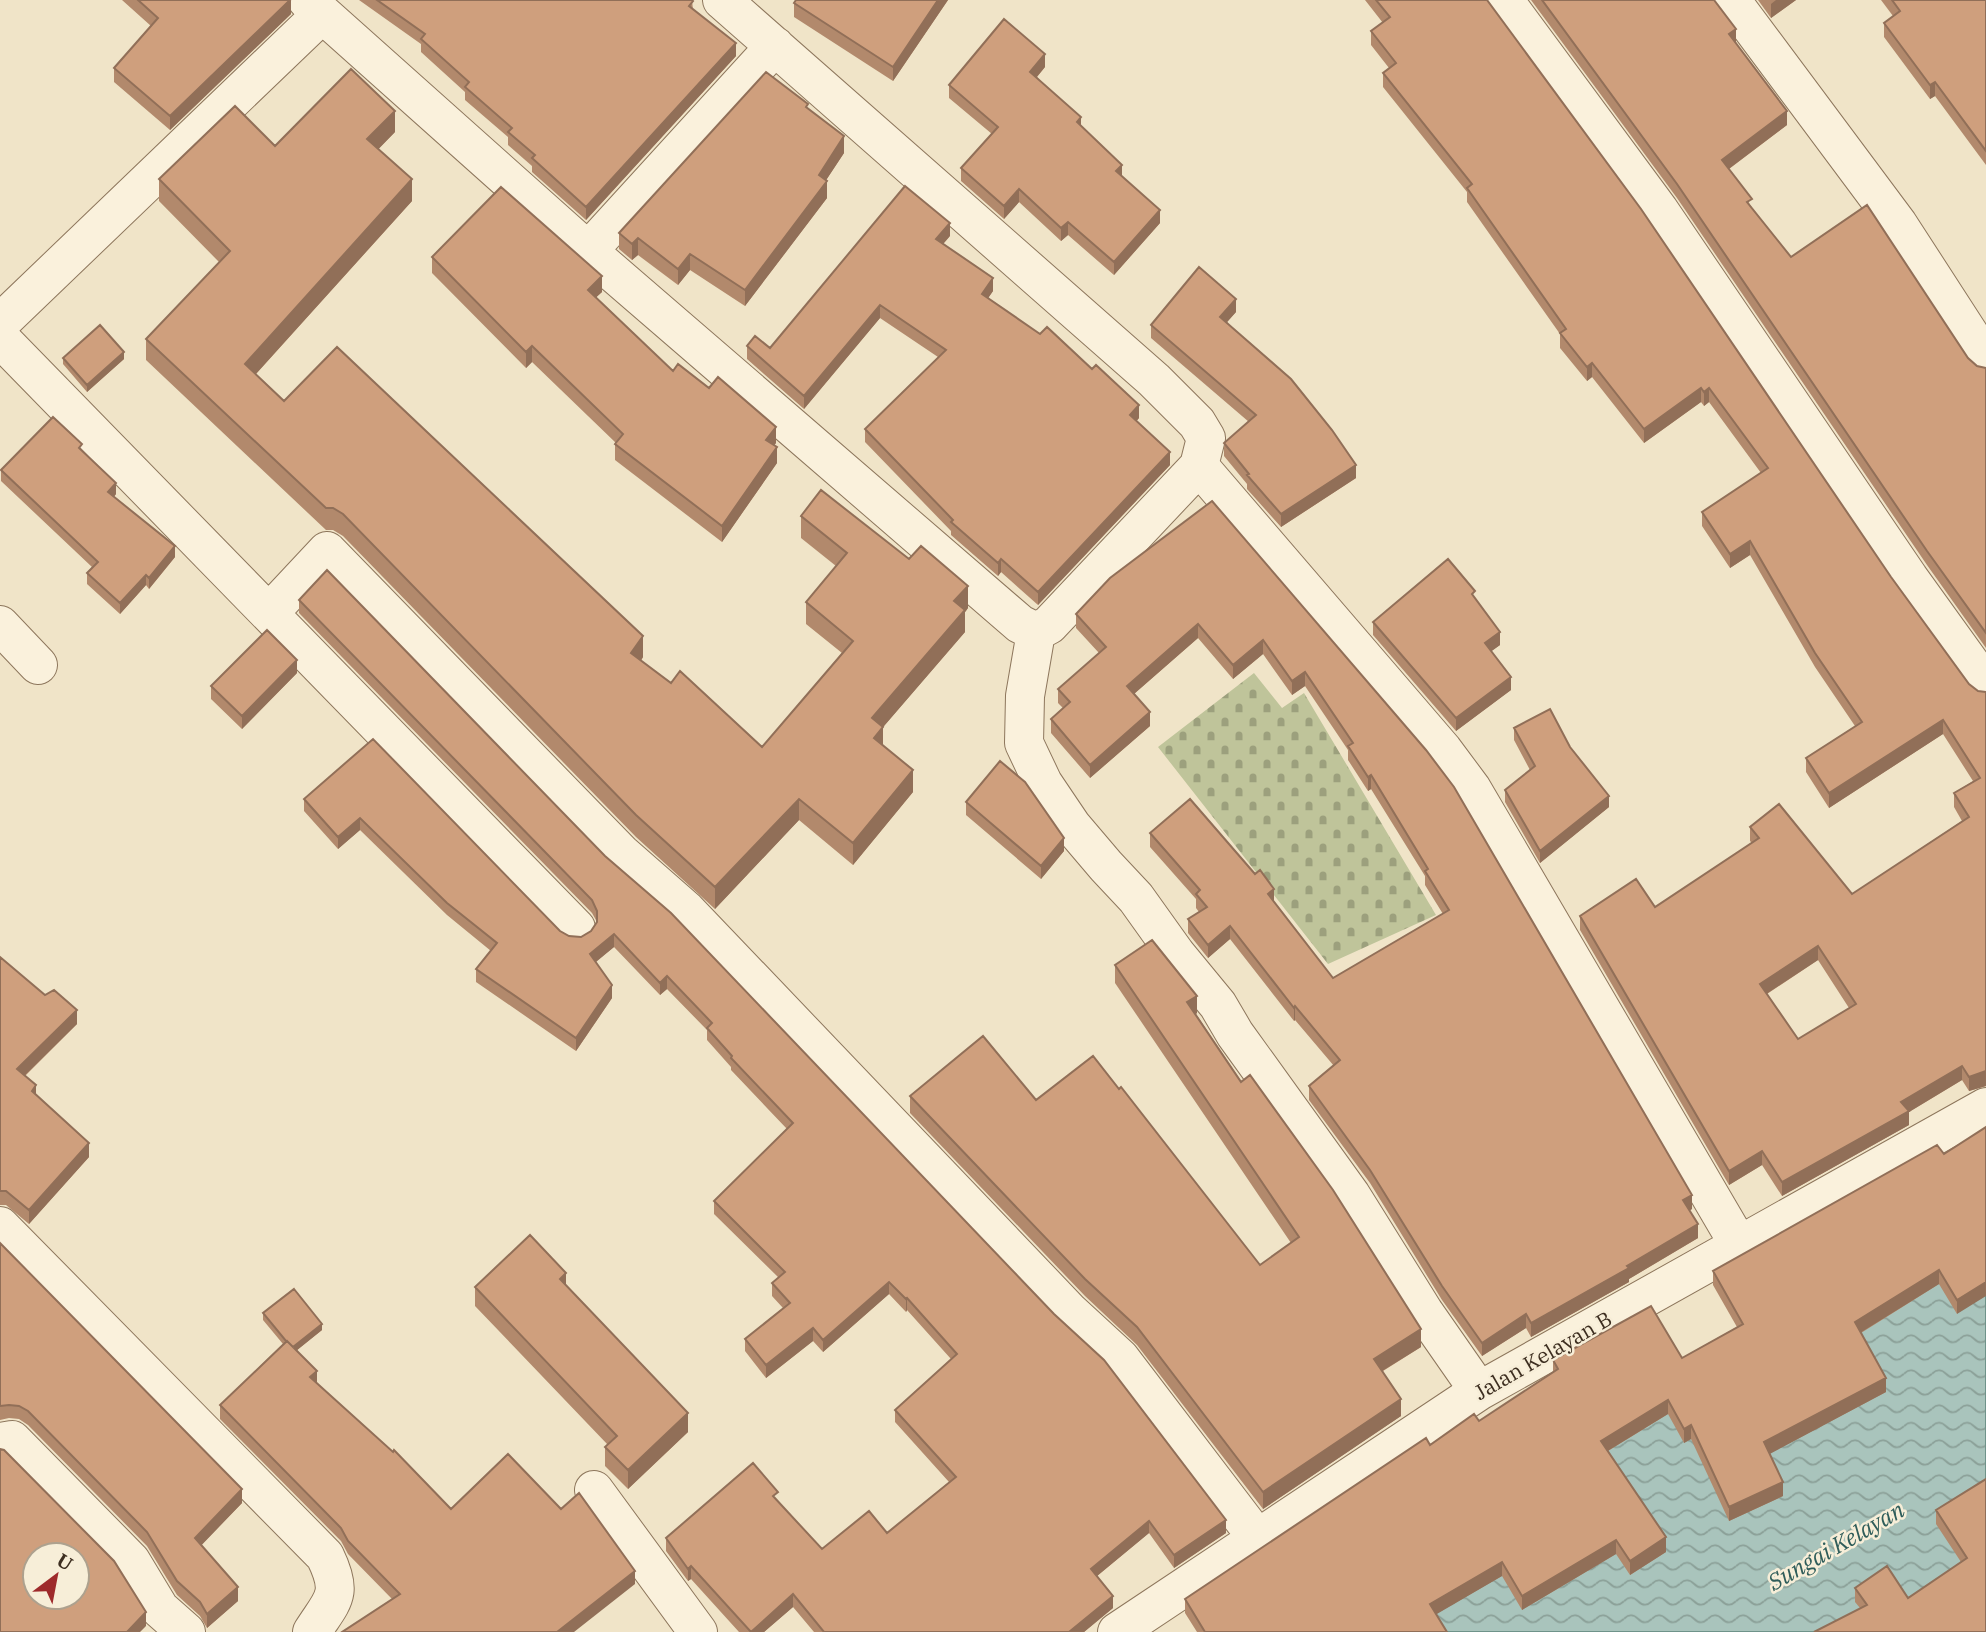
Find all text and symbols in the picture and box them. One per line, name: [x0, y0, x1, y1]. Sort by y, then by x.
street label: Jalan Kelayan B: [1468, 1304, 1617, 1406]
water label: Sungai Kelayan: [1761, 1494, 1909, 1597]
north arrow: [21, 1541, 91, 1611]
text: U: [52, 1548, 78, 1576]

